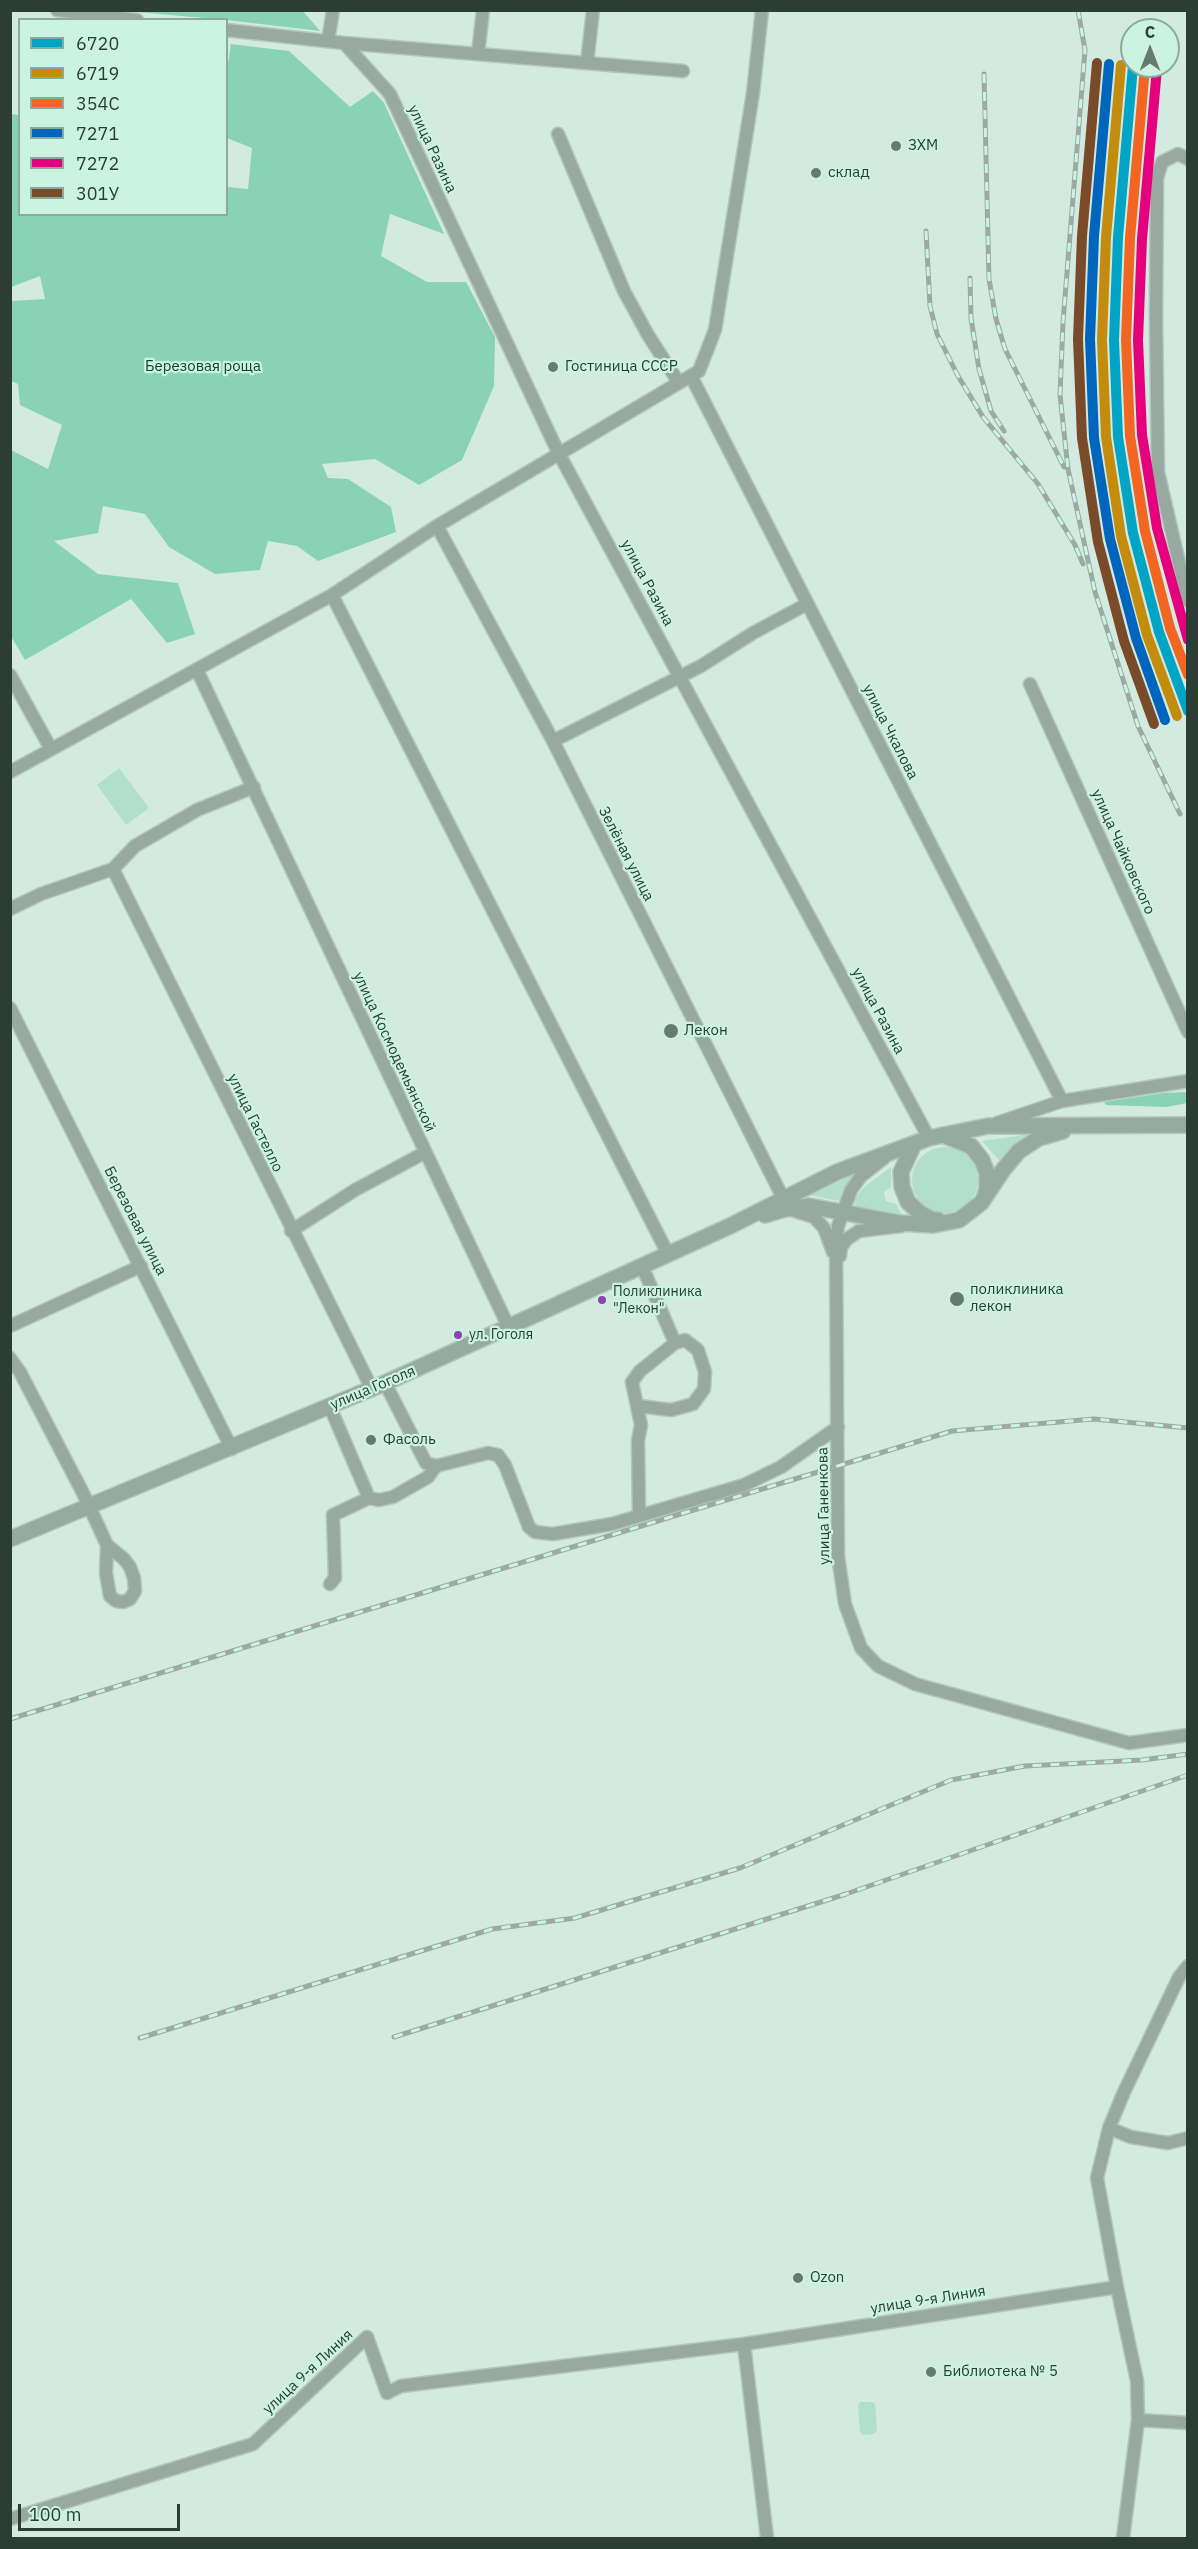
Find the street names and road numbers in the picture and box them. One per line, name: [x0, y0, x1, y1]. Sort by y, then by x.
street label: улица Разина: [404, 102, 460, 196]
street label: улица Разина: [617, 537, 677, 629]
street label: улица Чкалова: [858, 681, 922, 783]
street label: улица Чайковского: [1087, 787, 1159, 917]
street label: Зелёная улица: [594, 804, 658, 904]
street label: улица Разина: [848, 965, 908, 1057]
street label: улица Космодемьянской: [349, 969, 439, 1135]
street label: улица Гастелло: [223, 1071, 287, 1175]
street label: Березовая улица: [100, 1163, 170, 1279]
street label: улица Гоголя: [328, 1362, 418, 1414]
street label: улица Ганенкова: [814, 1447, 834, 1565]
street label: улица 9-я Линия: [869, 2282, 987, 2318]
street label: улица 9-я Линия: [259, 2326, 357, 2418]

